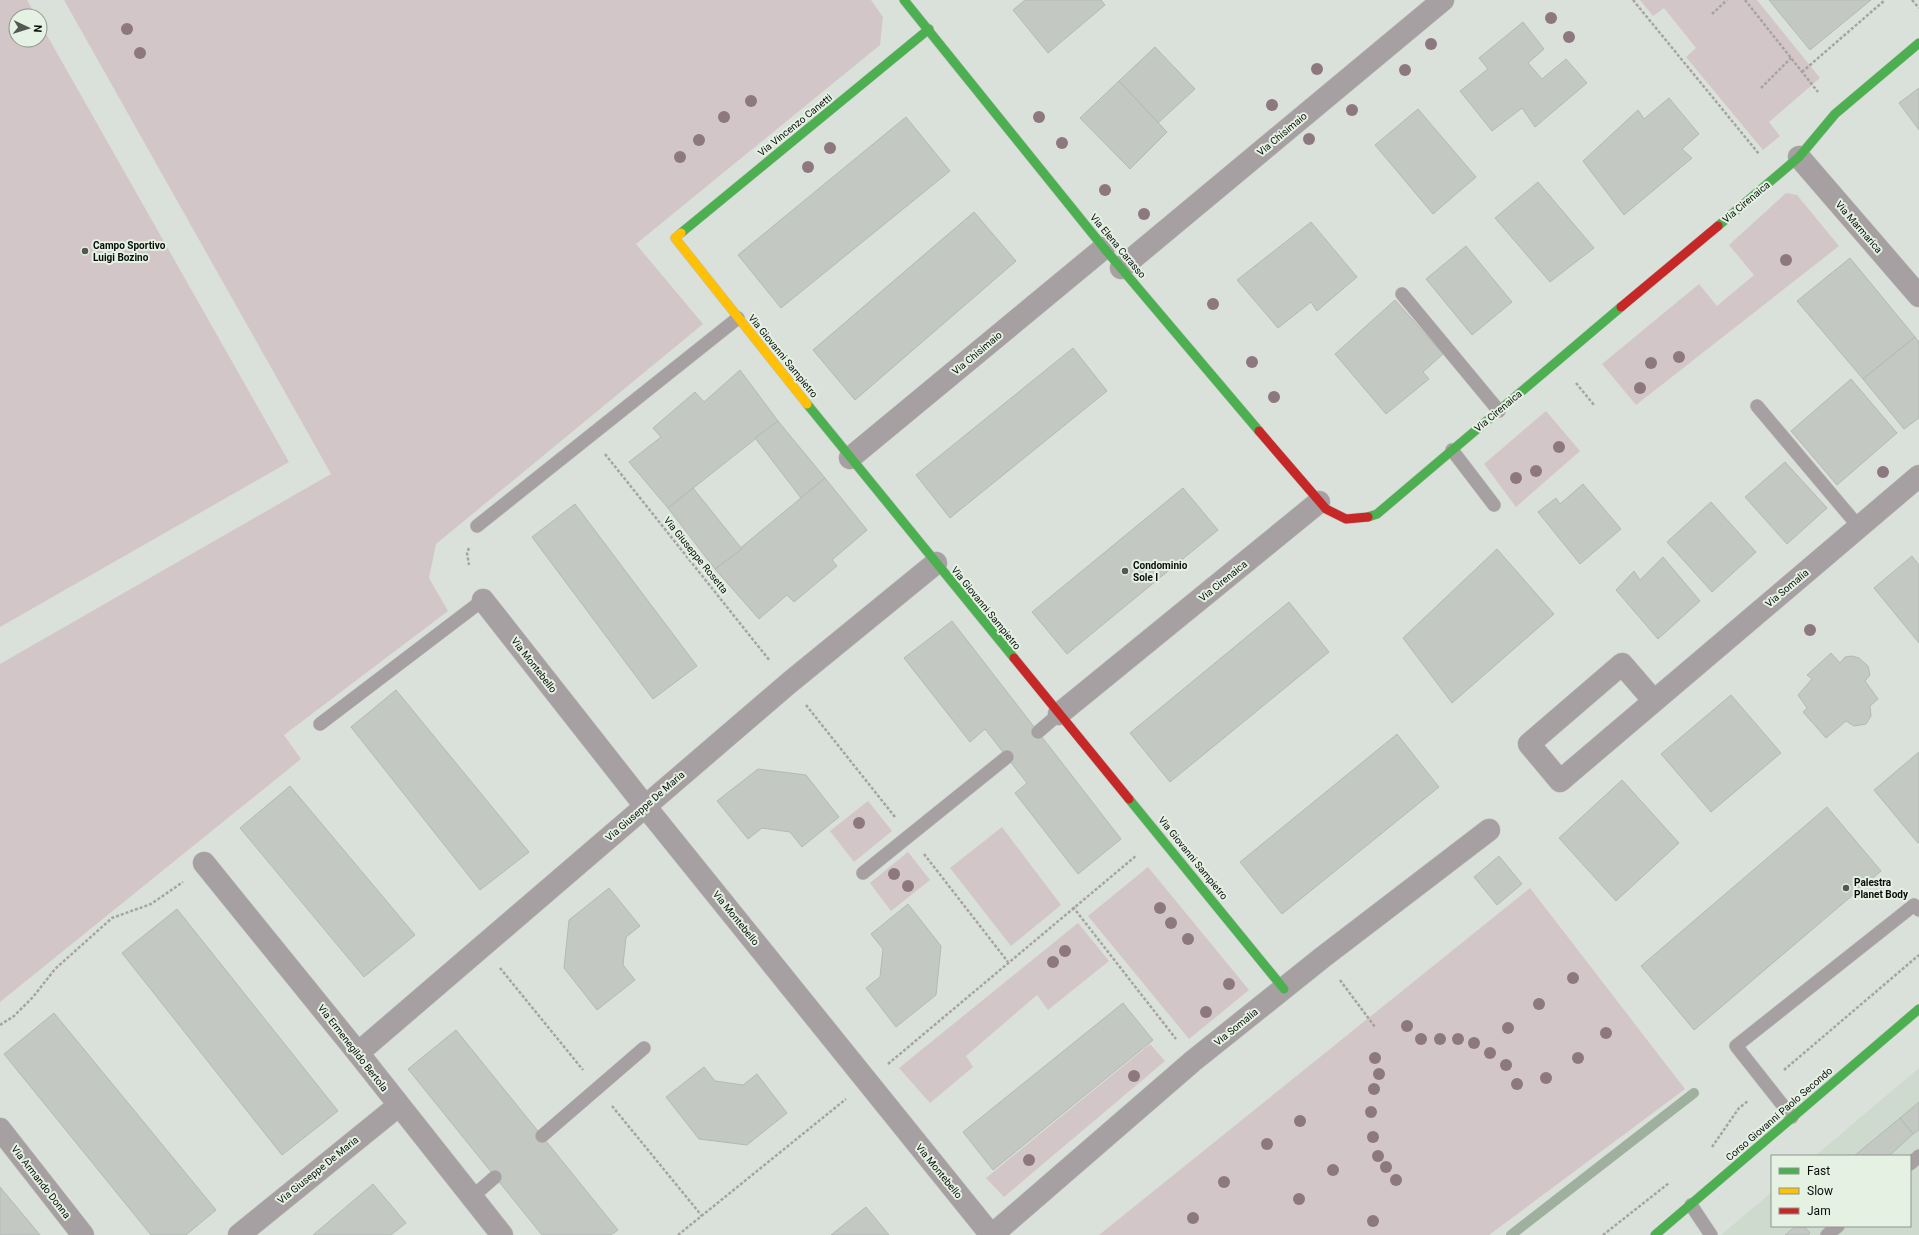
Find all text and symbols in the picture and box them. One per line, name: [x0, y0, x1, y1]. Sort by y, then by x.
north arrow: [8, 8, 48, 48]
text: N: [31, 24, 44, 33]
street label: Via Vincenzo Canetti: [756, 92, 834, 158]
street label: Via Chisimaio: [1255, 110, 1309, 158]
street label: Via Cirenaica: [1720, 179, 1772, 225]
street label: Via Marmarica: [1834, 199, 1884, 255]
street label: Via Elena Carasso: [1088, 212, 1148, 280]
place label: Campo Sportivo Luigi Bozino: [93, 240, 166, 263]
marker: Campo Sportivo Luigi Bozino: [80, 246, 90, 256]
street label: Via Giovanni Sampietro: [746, 312, 820, 400]
street label: Via Chisimaio: [950, 329, 1004, 377]
street label: Via Cirenaica: [1472, 388, 1524, 434]
street label: Via Giuseppe Rosetta: [662, 515, 730, 595]
street label: Via Cirenaica: [1197, 558, 1249, 604]
place label: Condominio Sole I: [1133, 560, 1188, 583]
street label: Via Giovanni Sampietro: [949, 564, 1023, 652]
marker: Condominio Sole I: [1120, 566, 1130, 576]
street label: Via Somalia: [1763, 567, 1811, 609]
street label: Via Montebello: [509, 635, 559, 695]
street label: Via Giuseppe De Maria: [603, 769, 687, 843]
street label: Via Giovanni Sampietro: [1156, 814, 1230, 902]
place label: Palestra Planet Body: [1854, 877, 1909, 900]
marker: Palestra Planet Body: [1841, 883, 1851, 893]
street label: Via Montebello: [711, 889, 761, 948]
street label: Via Ermenegildo Bertola: [316, 1002, 390, 1094]
street label: Via Somalia: [1212, 1006, 1260, 1048]
street label: Corso Giovanni Paolo Secondo: [1724, 1065, 1835, 1163]
street label: Via Giuseppe De Maria: [275, 1134, 361, 1206]
street label: Via Montebello: [914, 1142, 964, 1201]
street label: Via Armando Donna: [9, 1144, 73, 1220]
legend: [1771, 1155, 1911, 1227]
text: Fast: [1807, 1164, 1830, 1178]
text: Slow: [1807, 1184, 1833, 1198]
text: Jam: [1807, 1204, 1831, 1218]

